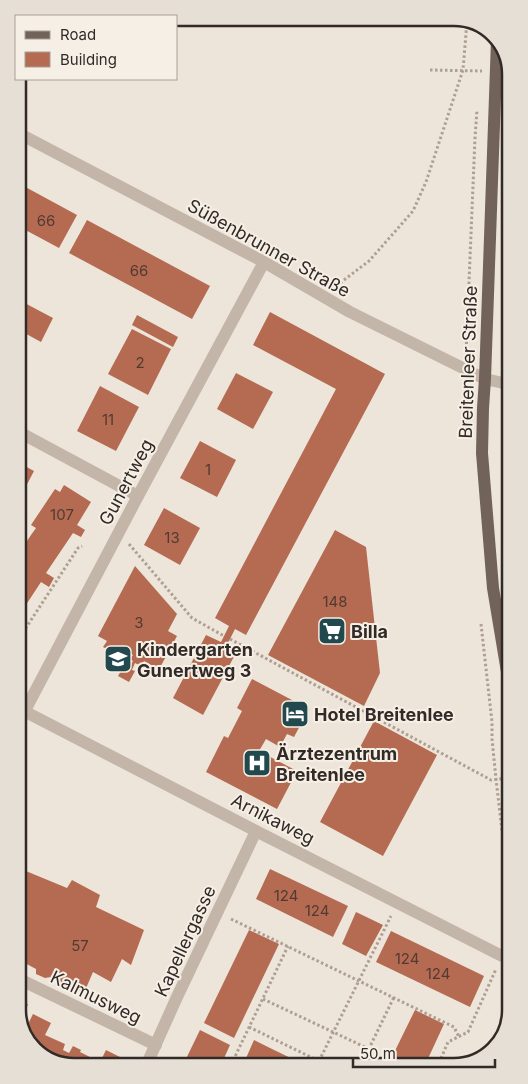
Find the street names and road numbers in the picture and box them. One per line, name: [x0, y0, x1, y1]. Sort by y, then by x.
street label: Süßenbrunner Straße: [184, 195, 354, 301]
street label: Breitenleer Straße: [455, 285, 481, 439]
street label: Gunertweg: [95, 435, 157, 529]
street label: Arnikaweg: [228, 789, 318, 849]
street label: Kapellergasse: [150, 882, 220, 1000]
street label: Kalmusweg: [47, 966, 145, 1028]

